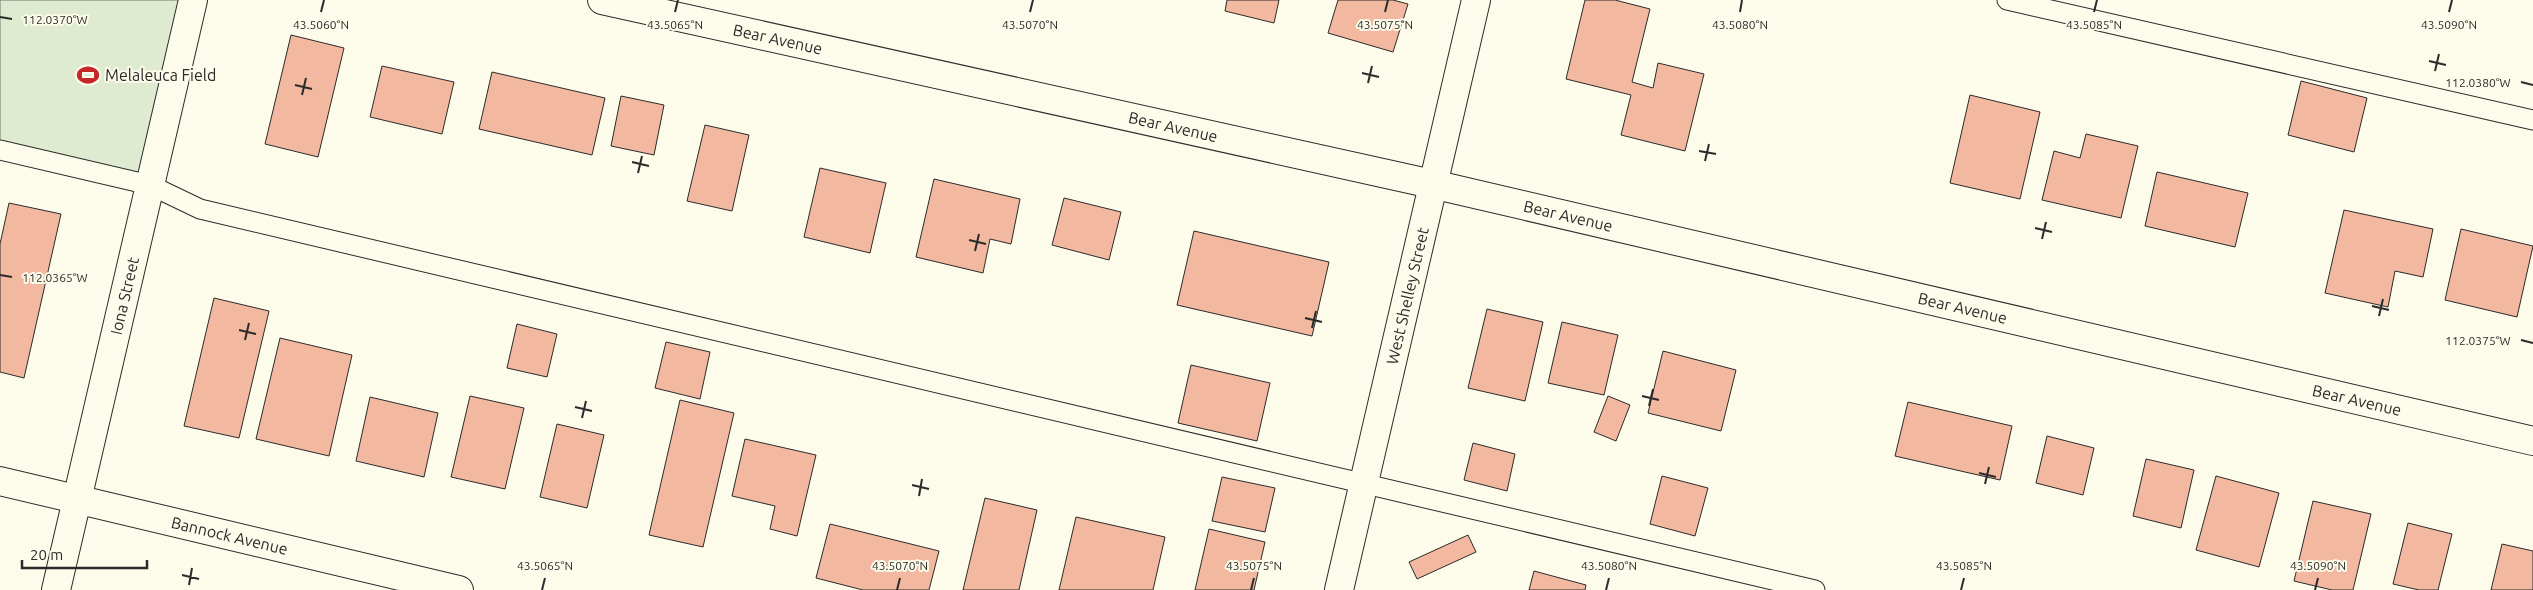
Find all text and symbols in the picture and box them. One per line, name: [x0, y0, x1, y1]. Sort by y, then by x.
text: 112.0370°W: [22, 13, 88, 26]
text: 43.5060°N: [293, 18, 349, 31]
text: 43.5065°N: [647, 18, 703, 31]
text: 43.5070°N: [1002, 18, 1058, 31]
text: 43.5075°N: [1357, 18, 1413, 31]
text: 43.5080°N: [1712, 18, 1768, 31]
text: 43.5085°N: [2066, 18, 2122, 31]
text: 43.5090°N: [2421, 18, 2477, 31]
street label: Bear Avenue: [731, 20, 824, 58]
sports icon: Melaleuca Field: [75, 62, 101, 88]
place label: Melaleuca Field: [105, 66, 216, 84]
text: 112.0380°W: [2445, 76, 2511, 89]
street label: Bear Avenue: [1127, 108, 1219, 145]
street label: Bear Avenue: [1522, 197, 1615, 235]
street label: West Shelley Street: [1383, 225, 1432, 366]
street label: Iona Street: [107, 255, 142, 336]
text: 112.0365°W: [22, 271, 88, 284]
street label: Bear Avenue: [1916, 289, 2009, 327]
text: 112.0375°W: [2445, 334, 2511, 347]
street label: Bear Avenue: [2311, 381, 2403, 419]
street label: Bannock Avenue: [170, 513, 290, 558]
scale bar: [22, 538, 148, 570]
text: 20 m: [30, 546, 63, 563]
text: 43.5065°N: [517, 559, 573, 572]
text: 43.5070°N: [872, 559, 928, 572]
text: 43.5075°N: [1226, 559, 1282, 572]
text: 43.5080°N: [1581, 559, 1637, 572]
text: 43.5085°N: [1936, 559, 1992, 572]
text: 43.5090°N: [2290, 559, 2346, 572]

